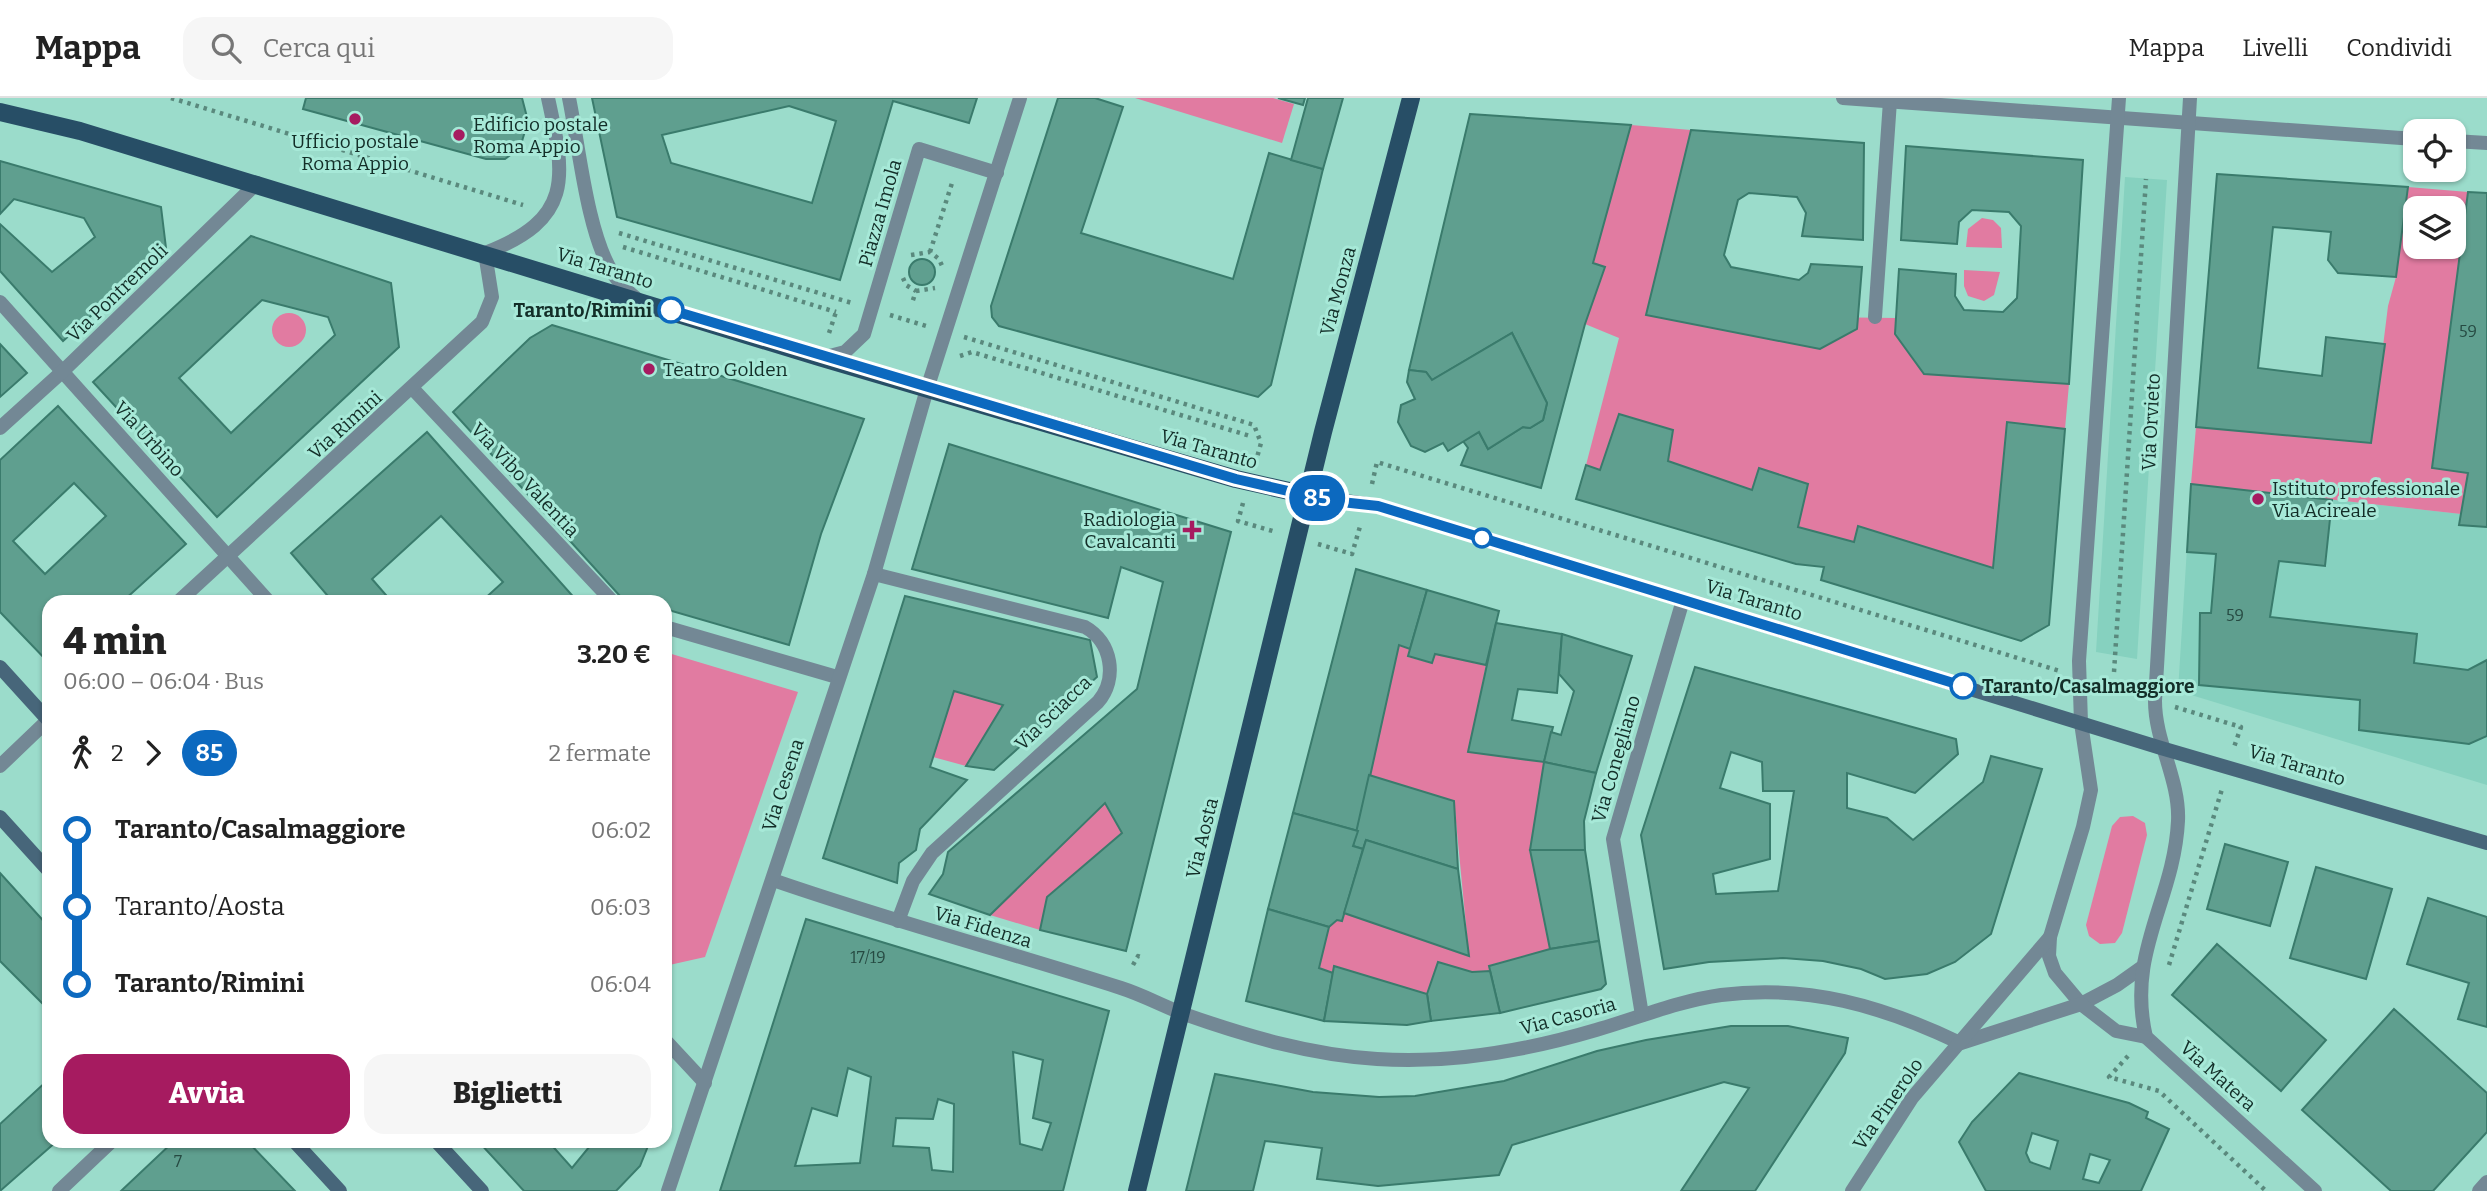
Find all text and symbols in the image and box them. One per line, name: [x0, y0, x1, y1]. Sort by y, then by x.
search box: [183, 17, 673, 80]
text: Mappa: [35, 28, 141, 68]
icon: search: [207, 29, 245, 67]
text: Cerca qui: [263, 33, 375, 64]
text: Mappa: [2128, 34, 2204, 62]
text: Livelli: [2242, 34, 2308, 62]
text: Condividi: [2346, 34, 2452, 62]
marker: Ufficio postale Roma Appio: [347, 111, 363, 127]
place label: Edificio postale Roma Appio: [473, 113, 608, 158]
map controls: [2403, 119, 2466, 259]
button: locate: [2403, 119, 2466, 182]
marker: Edificio postale Roma Appio: [451, 127, 467, 143]
place label: Ufficio postale Roma Appio: [291, 130, 419, 175]
street label: Piazza Imola: [854, 156, 906, 269]
button: layers: [2403, 196, 2466, 259]
street label: Via Pontremoli: [62, 239, 172, 347]
street label: Via Taranto: [554, 242, 656, 294]
street label: Via Monza: [1315, 243, 1361, 338]
marker: Taranto/Rimini: [658, 297, 684, 323]
place label: Taranto/Rimini: [514, 299, 652, 322]
house number: 59: [2459, 322, 2477, 341]
place label: Teatro Golden: [663, 358, 788, 381]
marker: Teatro Golden: [641, 361, 657, 377]
street label: Via Orvieto: [2137, 373, 2165, 471]
street label: Via Rimini: [303, 386, 387, 464]
street label: Via Urbino: [109, 396, 189, 482]
street label: Via Vibo Valentia: [466, 418, 584, 542]
street label: Via Taranto: [1158, 424, 1260, 474]
line badge: 85: [1286, 475, 1348, 521]
place label: Istituto professionale Via Acireale: [2272, 477, 2460, 522]
text: 85: [1303, 484, 1331, 512]
marker: Istituto professionale Via Acireale: [2250, 491, 2266, 507]
place label: Radiologia Cavalcanti: [1083, 508, 1177, 553]
marker: Radiologia Cavalcanti: [1182, 520, 1202, 540]
unlabelled marker: [1472, 528, 1492, 548]
street label: Via Taranto: [1703, 574, 1805, 626]
house number: 59: [2226, 606, 2244, 625]
text: 4 min: [63, 618, 166, 664]
text: 3.20 €: [577, 639, 651, 670]
text: 06:00 – 06:04 · Bus: [63, 667, 264, 695]
street label: Via Sciacca: [1010, 670, 1097, 755]
marker: Taranto/Casalmaggiore: [1950, 673, 1976, 699]
place label: Taranto/Casalmaggiore: [1982, 675, 2194, 698]
street label: Via Conegliano: [1587, 693, 1645, 825]
icon: walk: [63, 734, 101, 772]
icon: forward: [134, 734, 172, 772]
street label: Via Cesena: [757, 735, 809, 834]
text: 2: [111, 739, 124, 767]
text: 85: [196, 739, 223, 767]
text: 2 fermate: [549, 739, 651, 767]
street label: Via Taranto: [2246, 739, 2348, 791]
street label: Via Aosta: [1181, 795, 1223, 881]
text: Taranto/Casalmaggiore: [115, 814, 406, 845]
text: 06:02: [591, 816, 651, 844]
text: Taranto/Aosta: [115, 891, 285, 922]
text: 06:03: [590, 893, 651, 921]
street label: Via Fidenza: [931, 901, 1035, 953]
house number: 17/19: [850, 948, 886, 967]
text: Taranto/Rimini: [115, 968, 304, 999]
text: 06:04: [590, 970, 651, 998]
street label: Via Casoria: [1518, 992, 1619, 1040]
street label: Via Matera: [2175, 1036, 2261, 1116]
button: Avvia: [63, 1054, 350, 1134]
button: Biglietti: [364, 1054, 651, 1134]
street label: Via Pinerolo: [1848, 1054, 1928, 1154]
house number: 7: [174, 1152, 182, 1171]

